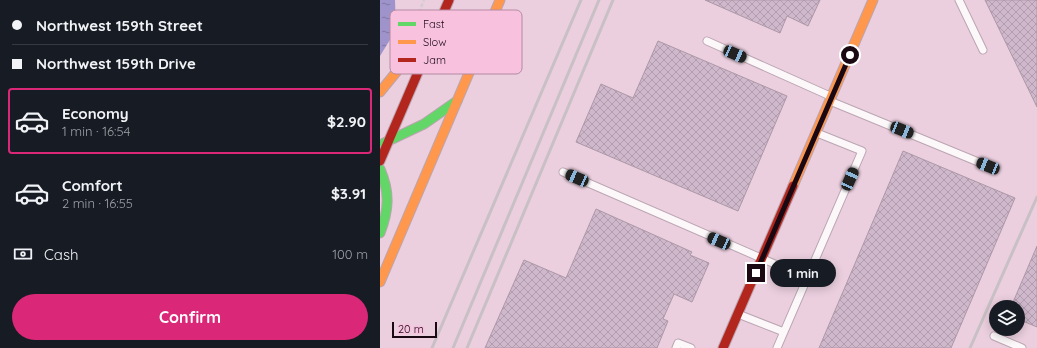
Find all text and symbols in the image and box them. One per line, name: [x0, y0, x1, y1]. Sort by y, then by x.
legend: [390, 10, 522, 74]
text: Northwest 159th Street: [36, 16, 203, 35]
text: Fast: [423, 17, 445, 31]
text: Slow: [423, 35, 447, 49]
car: [722, 44, 748, 64]
route start: [841, 46, 859, 64]
text: Jam: [423, 53, 446, 67]
text: Northwest 159th Drive: [36, 54, 196, 73]
icon: car: [14, 103, 50, 139]
text: Economy: [62, 104, 129, 123]
text: $2.90: [327, 112, 366, 131]
car: [889, 120, 915, 140]
text: 1 min · 16:54: [62, 123, 130, 139]
car: [975, 156, 1001, 176]
car: [840, 166, 860, 192]
car: [564, 168, 590, 188]
icon: car: [14, 175, 50, 211]
text: Comfort: [62, 176, 123, 195]
text: $3.91: [331, 184, 366, 203]
text: 2 min · 16:55: [62, 195, 133, 211]
car: [706, 231, 732, 251]
icon: cash: [12, 243, 34, 265]
text: Cash: [44, 245, 78, 264]
text: 100 m: [332, 246, 368, 262]
callout: 1 min: [770, 259, 836, 287]
route end: [747, 264, 765, 282]
text: 1 min: [787, 265, 819, 281]
button: Confirm: [12, 294, 368, 340]
map controls: [989, 300, 1025, 336]
button: layers: [989, 300, 1025, 336]
scale bar: [392, 320, 437, 339]
text: 20 m: [398, 322, 424, 336]

